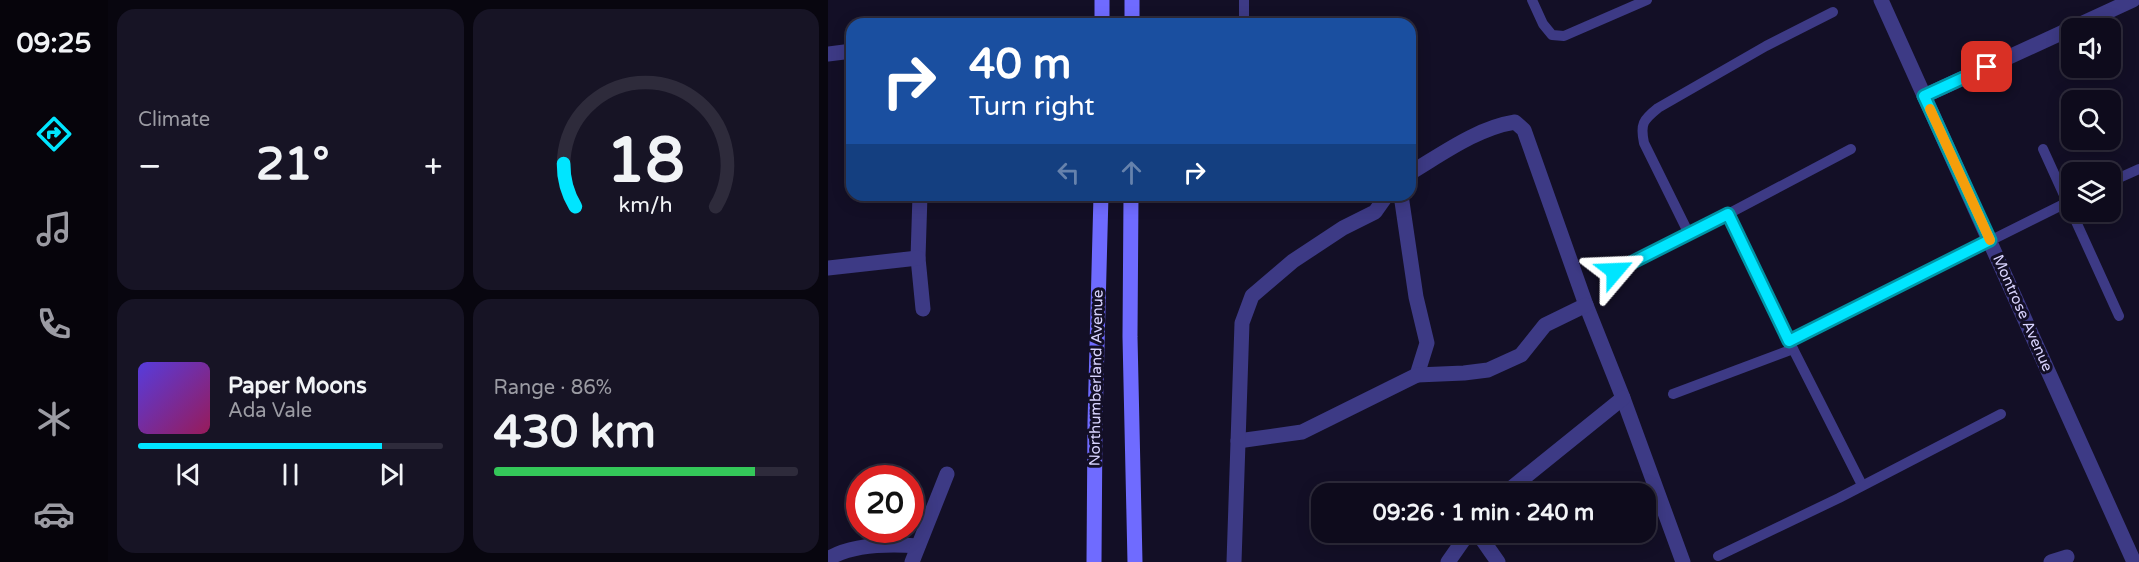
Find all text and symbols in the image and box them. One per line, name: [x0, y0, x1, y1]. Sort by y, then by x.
map controls: [2061, 18, 2121, 222]
button: sound: [2061, 18, 2121, 78]
text: 09:25: [17, 27, 91, 60]
text: 40 m: [969, 39, 1071, 90]
pin: [1961, 41, 2012, 92]
icon: right: [870, 42, 948, 120]
icon: arrive: [1970, 50, 2003, 83]
text: Turn right: [969, 90, 1095, 123]
button: search: [2061, 90, 2121, 150]
text: Climate: [138, 108, 210, 132]
icon: directions: [33, 113, 75, 155]
text: 18: [607, 124, 685, 199]
text: 21°: [256, 138, 329, 192]
text: −: [138, 147, 162, 186]
text: +: [424, 147, 442, 186]
icon: left: [1052, 156, 1085, 189]
icon: ahead: [1115, 156, 1148, 189]
icon: right: [1178, 156, 1211, 189]
button: layers: [2061, 162, 2121, 222]
text: km/h: [619, 192, 673, 218]
icon: music: [33, 208, 75, 250]
position arrow: [1583, 239, 1647, 303]
street label: Montrose Avenue: [1989, 252, 2057, 374]
street label: Northumberland Avenue: [1085, 290, 1107, 466]
icon: phone: [33, 303, 75, 345]
text: Paper Moons: [228, 373, 367, 399]
text: Range · 86%: [494, 376, 612, 400]
icon: climate: [33, 398, 75, 440]
text: Ada Vale: [228, 399, 312, 423]
text: 430 km: [494, 406, 656, 460]
icon: previous: [172, 458, 205, 491]
icon: pause: [274, 458, 307, 491]
icon: next: [375, 458, 408, 491]
speed limit sign: 20: [846, 465, 924, 543]
icon: car: [33, 493, 75, 535]
text: 09:26 · 1 min · 240 m: [1373, 500, 1594, 526]

